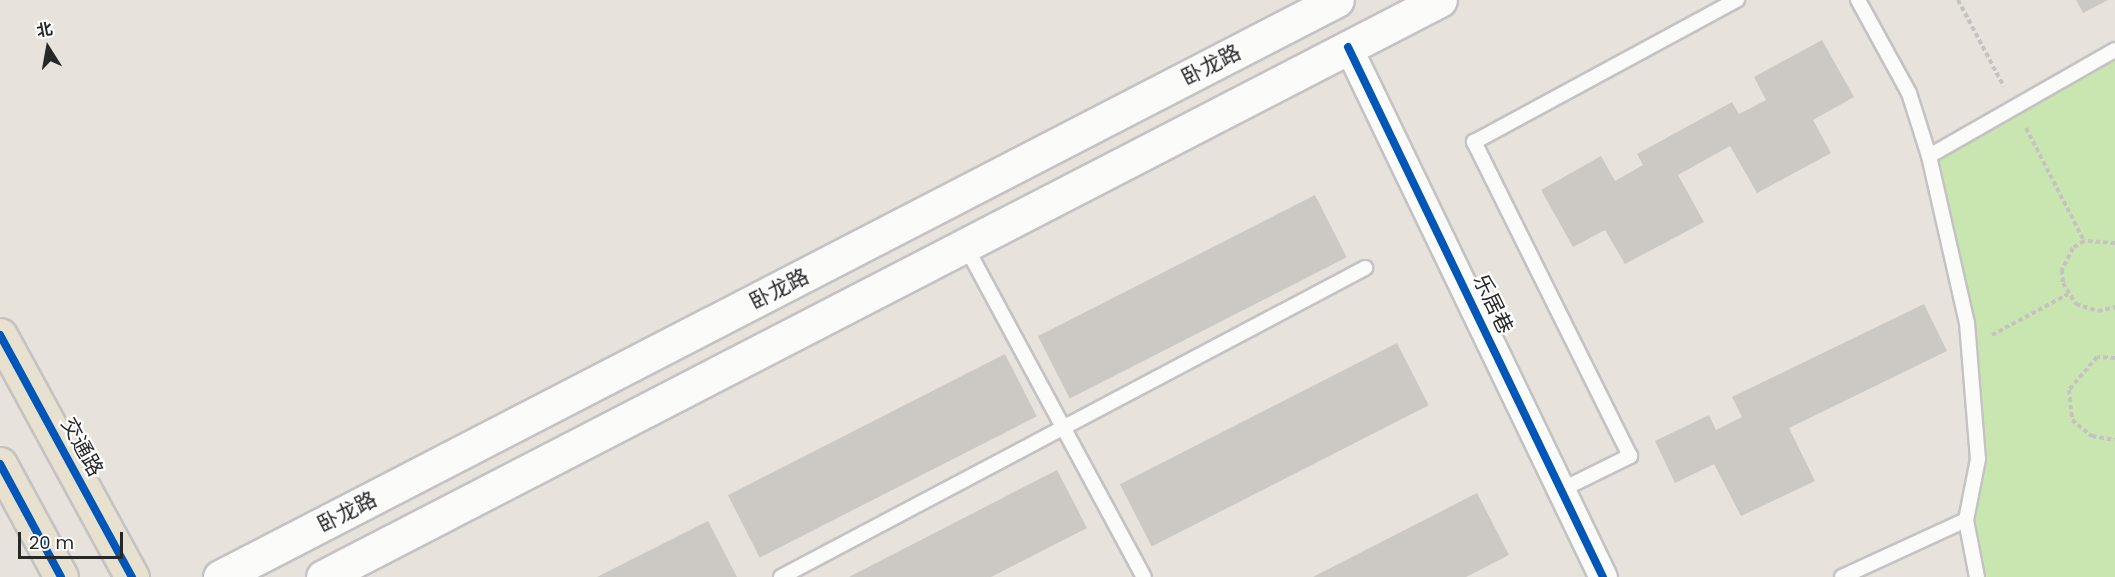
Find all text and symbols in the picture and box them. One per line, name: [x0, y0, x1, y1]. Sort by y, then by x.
text: 北: [34, 17, 55, 43]
north arrow: [18, 18, 78, 78]
street label: 卧龙路: [1177, 39, 1245, 91]
street label: 卧龙路: [745, 263, 813, 315]
street label: 乐居巷: [1468, 270, 1518, 338]
street label: 交通路: [56, 413, 108, 481]
street label: 卧龙路: [313, 486, 381, 538]
scale bar: [21, 520, 126, 558]
text: 20 m: [29, 530, 74, 555]

